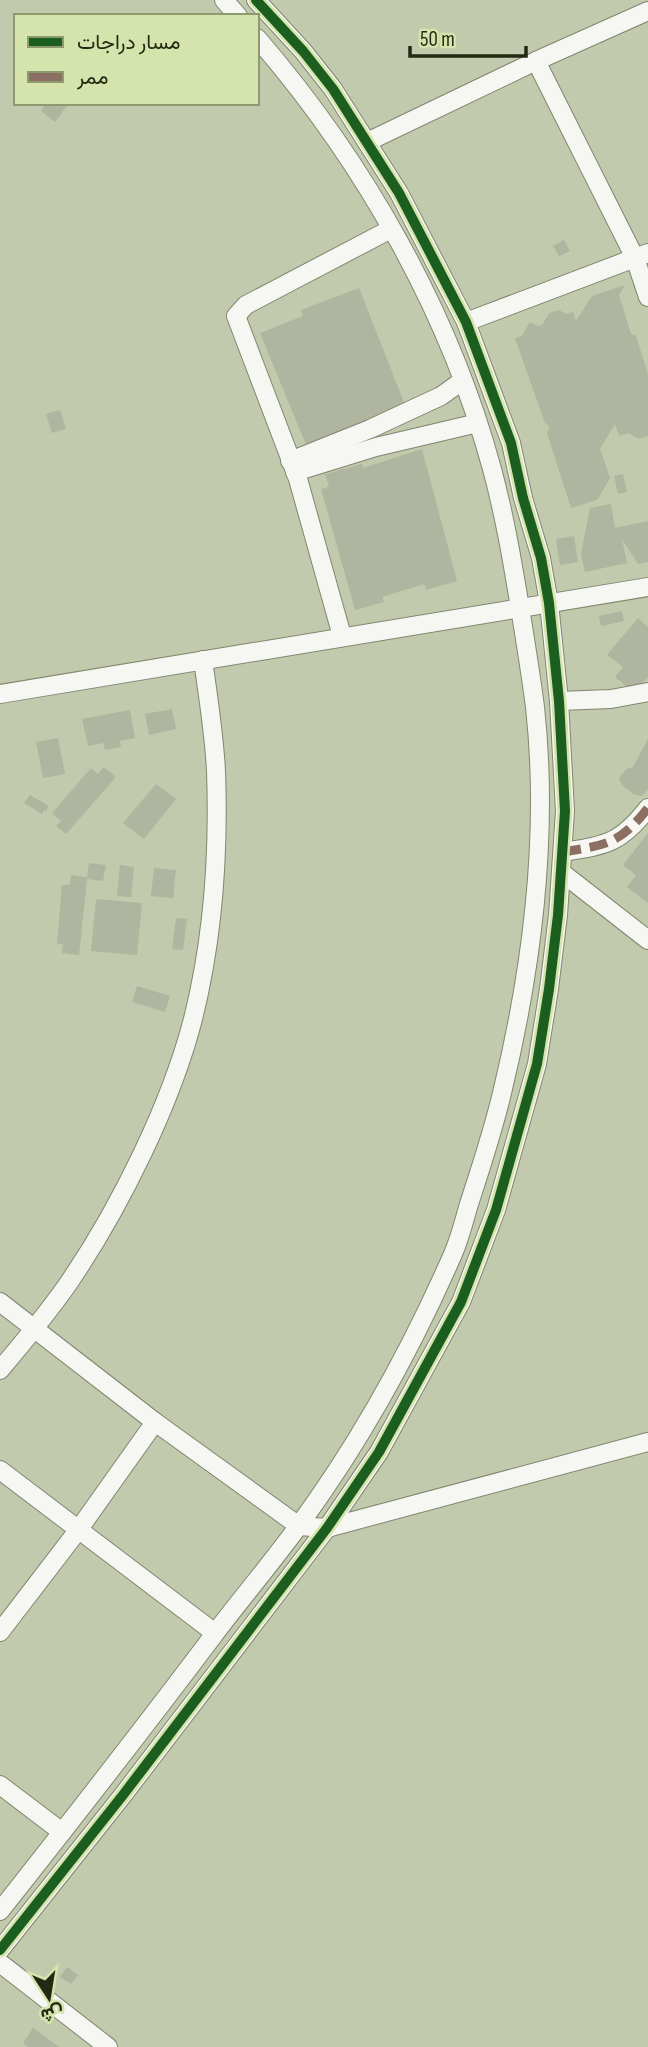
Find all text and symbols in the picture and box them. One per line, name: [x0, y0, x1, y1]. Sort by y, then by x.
legend: [14, 14, 259, 105]
scale bar: [410, 14, 526, 58]
text: 50 m: [420, 27, 455, 52]
text: مسار دراجات: [77, 30, 181, 55]
text: ممر: [76, 65, 108, 90]
north arrow: [14, 1963, 84, 2033]
text: ش: [39, 2000, 66, 2027]

